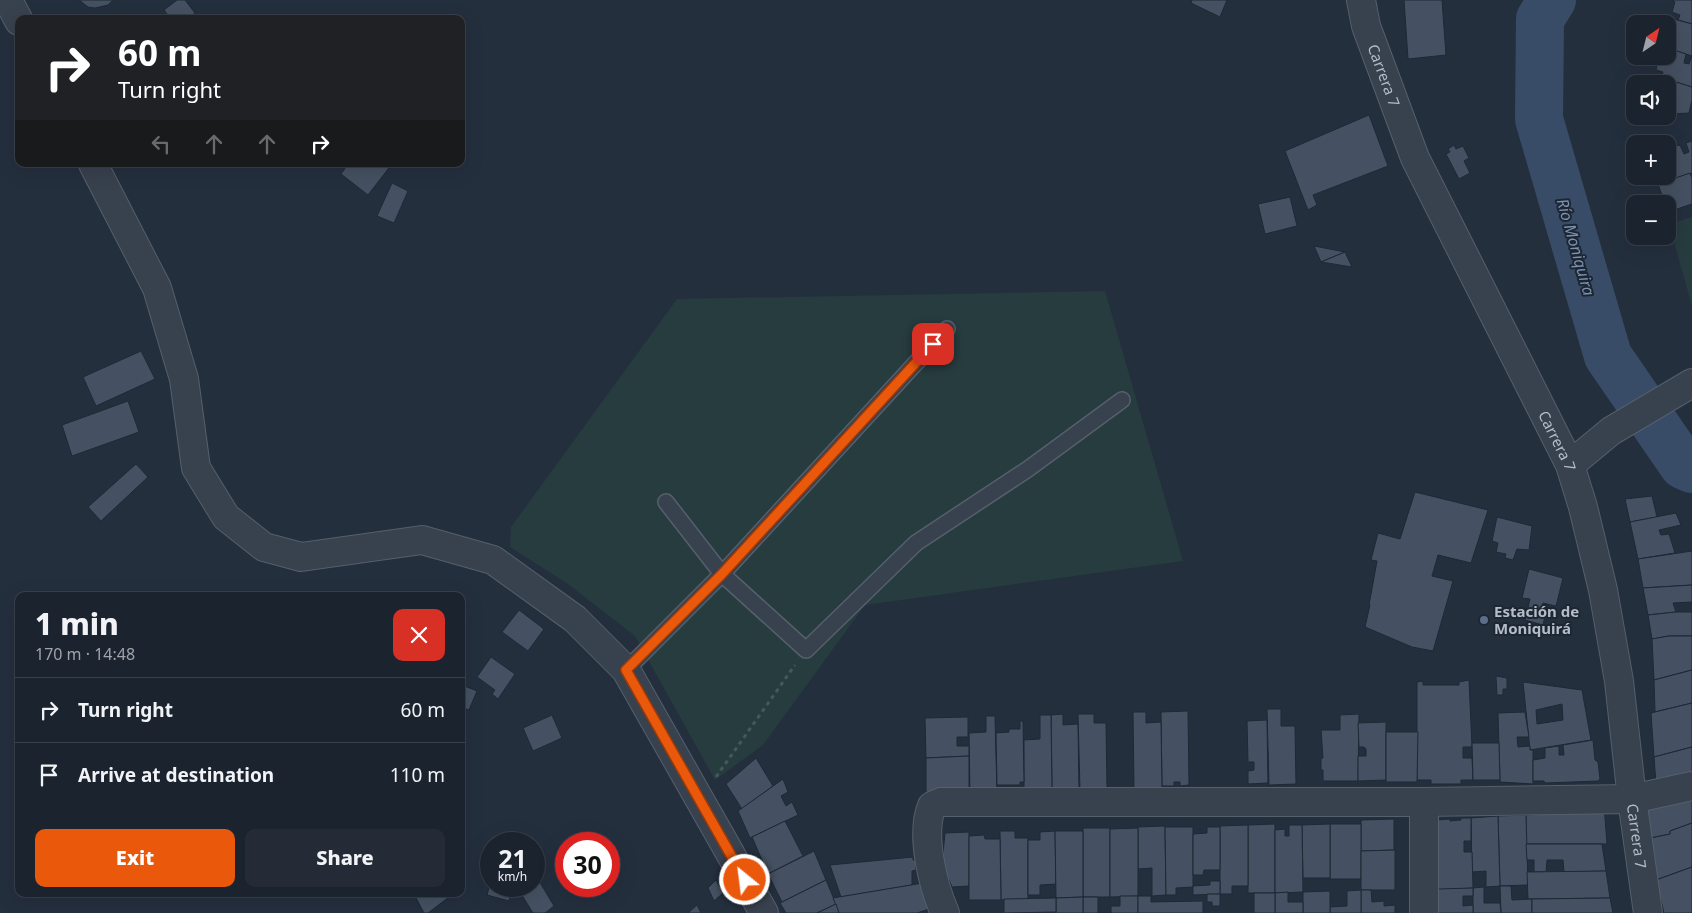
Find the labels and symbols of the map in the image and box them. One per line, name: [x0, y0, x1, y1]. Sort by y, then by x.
north arrow: [1626, 15, 1676, 65]
street label: Carrera 7: [1364, 41, 1405, 109]
water label: Río Moniquira: [1552, 196, 1600, 298]
pin: [912, 323, 954, 365]
street label: Carrera 7: [1534, 407, 1581, 473]
place label: Estación de Moniquirá: [1494, 601, 1579, 638]
marker: Estación de Moniquirá: [1478, 614, 1490, 626]
street label: Carrera 7: [1623, 802, 1652, 870]
speed limit sign: 30: [555, 832, 620, 897]
position arrow: [718, 853, 770, 905]

